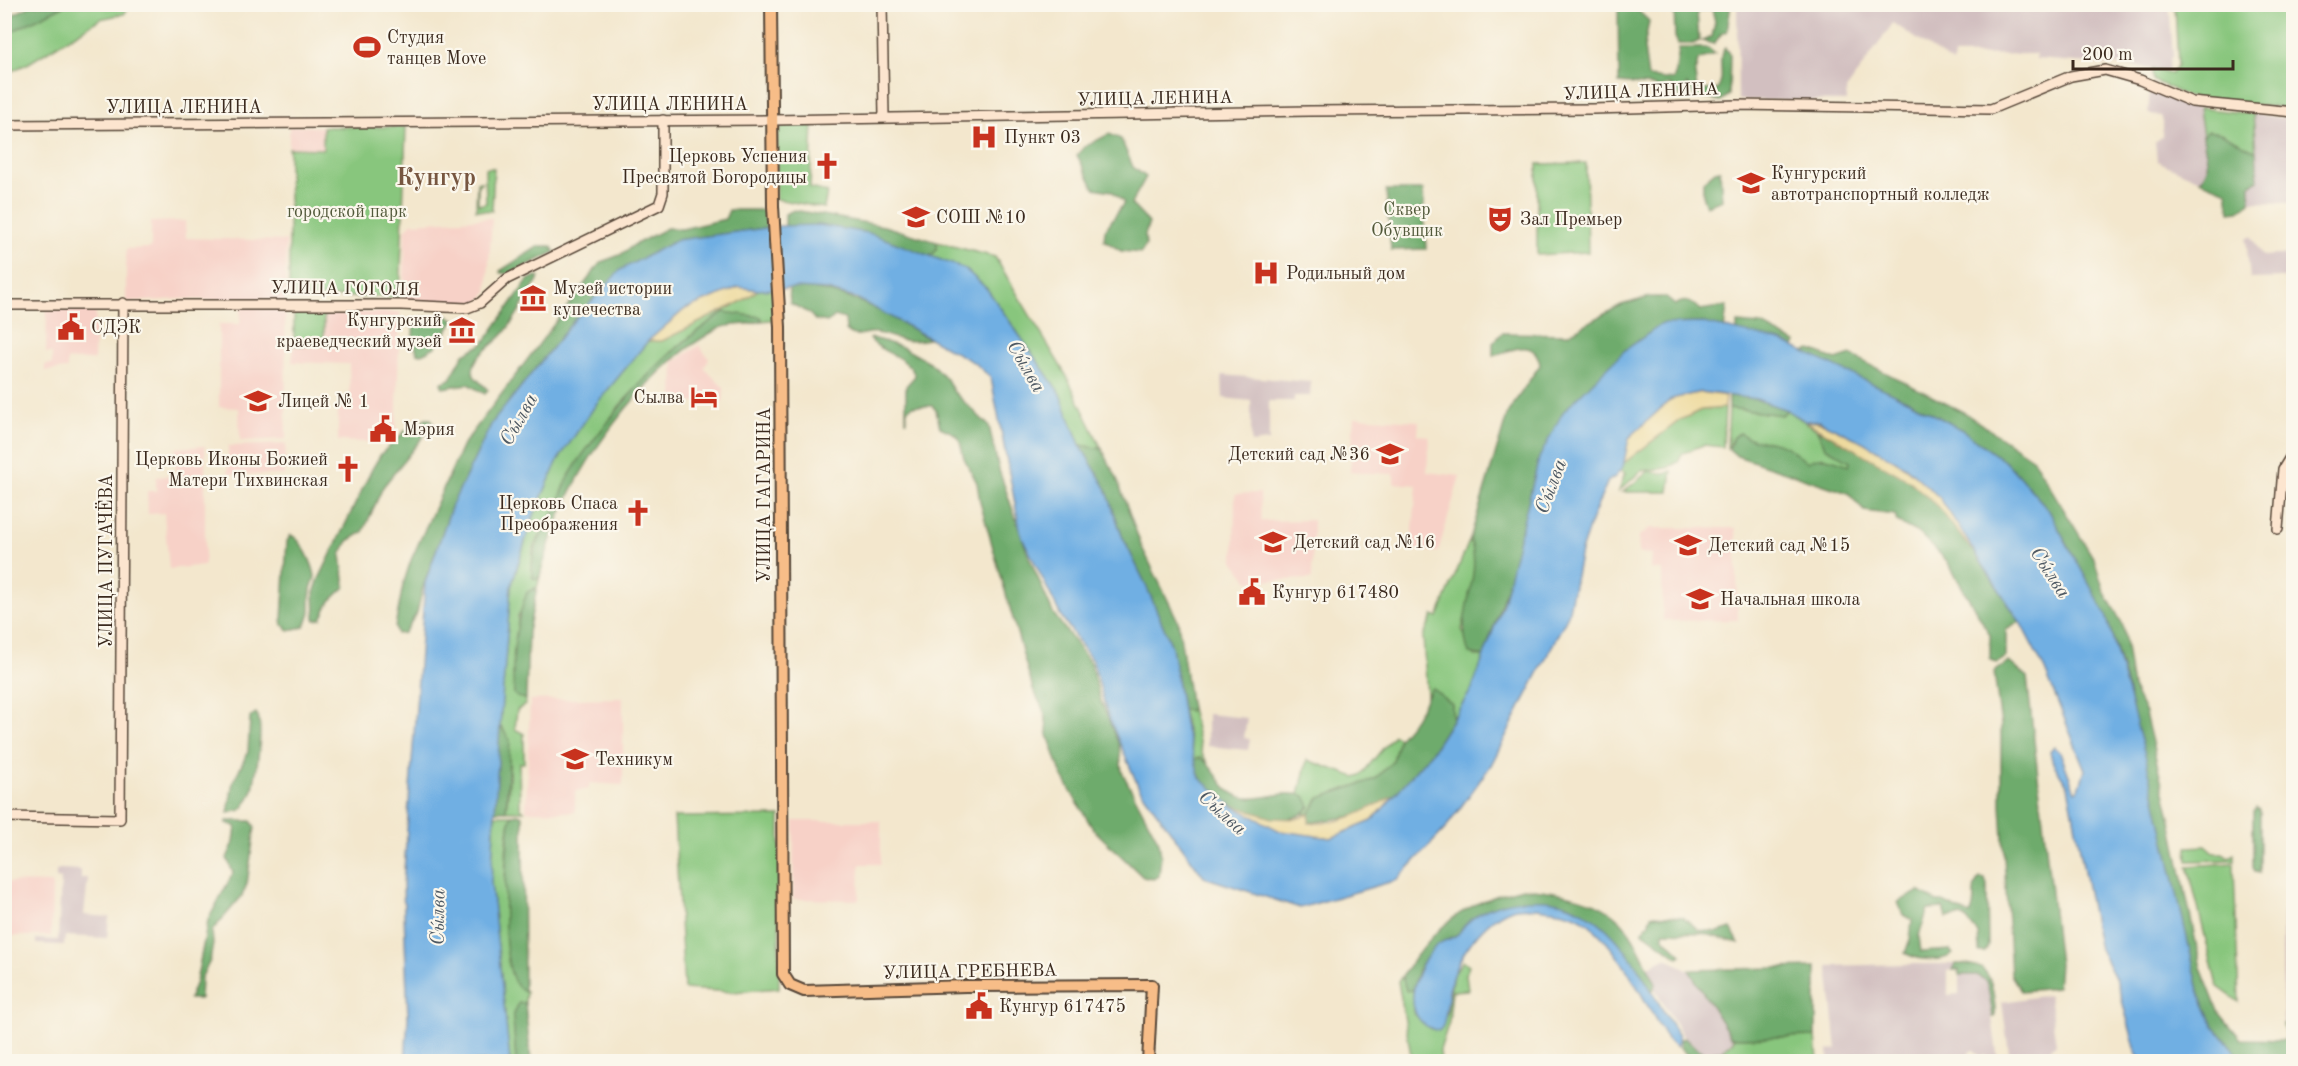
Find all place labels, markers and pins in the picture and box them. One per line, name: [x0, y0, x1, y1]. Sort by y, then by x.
place label: Студия танцев Move: [387, 29, 486, 68]
sports icon: Студия танцев Move: [352, 32, 382, 62]
hospital icon: Пункт 03: [969, 122, 999, 152]
place label: Пункт 03: [1004, 129, 1081, 147]
place label: Церковь Успения Пресвятой Богородицы: [622, 148, 807, 187]
church icon: Церковь Успения Пресвятой Богородицы: [812, 151, 842, 181]
place label: Кунгурский автотранспортный колледж: [1771, 165, 1990, 204]
school or university icon: Кунгурский автотранспортный колледж: [1736, 168, 1766, 198]
school or university icon: СОШ №10: [901, 202, 931, 232]
theatre icon: Зал Премьер: [1485, 204, 1515, 234]
place label: СОШ №10: [936, 209, 1026, 227]
place label: Зал Премьер: [1520, 211, 1622, 229]
hospital icon: Родильный дом: [1251, 258, 1281, 288]
place label: Родильный дом: [1286, 265, 1405, 283]
place label: Музей истории купечества: [553, 280, 672, 319]
museum icon: Музей истории купечества: [518, 283, 548, 313]
public building icon: СДЭК: [56, 312, 86, 342]
place label: Кунгурский краеведческий музей: [276, 312, 442, 351]
museum icon: Кунгурский краеведческий музей: [447, 315, 477, 345]
place label: СДЭК: [91, 319, 141, 337]
hotel icon: Сылва: [689, 382, 719, 412]
school or university icon: Лицей № 1: [243, 386, 273, 416]
place label: Сылва: [633, 389, 684, 407]
place label: Лицей № 1: [278, 393, 369, 411]
public building icon: Мэрия: [368, 414, 398, 444]
place label: Мэрия: [403, 421, 455, 439]
school or university icon: Детский сад №36: [1375, 439, 1405, 469]
place label: Детский сад №36: [1228, 446, 1370, 464]
place label: Церковь Иконы Божией Матери Тихвинская: [135, 451, 328, 490]
church icon: Церковь Иконы Божией Матери Тихвинская: [333, 454, 363, 484]
place label: Церковь Спаса Преображения: [498, 495, 618, 534]
church icon: Церковь Спаса Преображения: [623, 498, 653, 528]
school or university icon: Детский сад №16: [1258, 527, 1288, 557]
school or university icon: Детский сад №15: [1673, 530, 1703, 560]
place label: Детский сад №16: [1293, 534, 1435, 552]
place label: Детский сад №15: [1708, 537, 1850, 555]
public building icon: Кунгур 617480: [1237, 577, 1267, 607]
place label: Кунгур 617480: [1272, 584, 1399, 602]
school or university icon: Начальная школа: [1685, 584, 1715, 614]
place label: Начальная школа: [1720, 591, 1860, 609]
school or university icon: Техникум: [560, 744, 590, 774]
place label: Техникум: [595, 751, 673, 769]
public building icon: Кунгур 617475: [964, 991, 994, 1021]
place label: Кунгур 617475: [999, 998, 1126, 1016]

